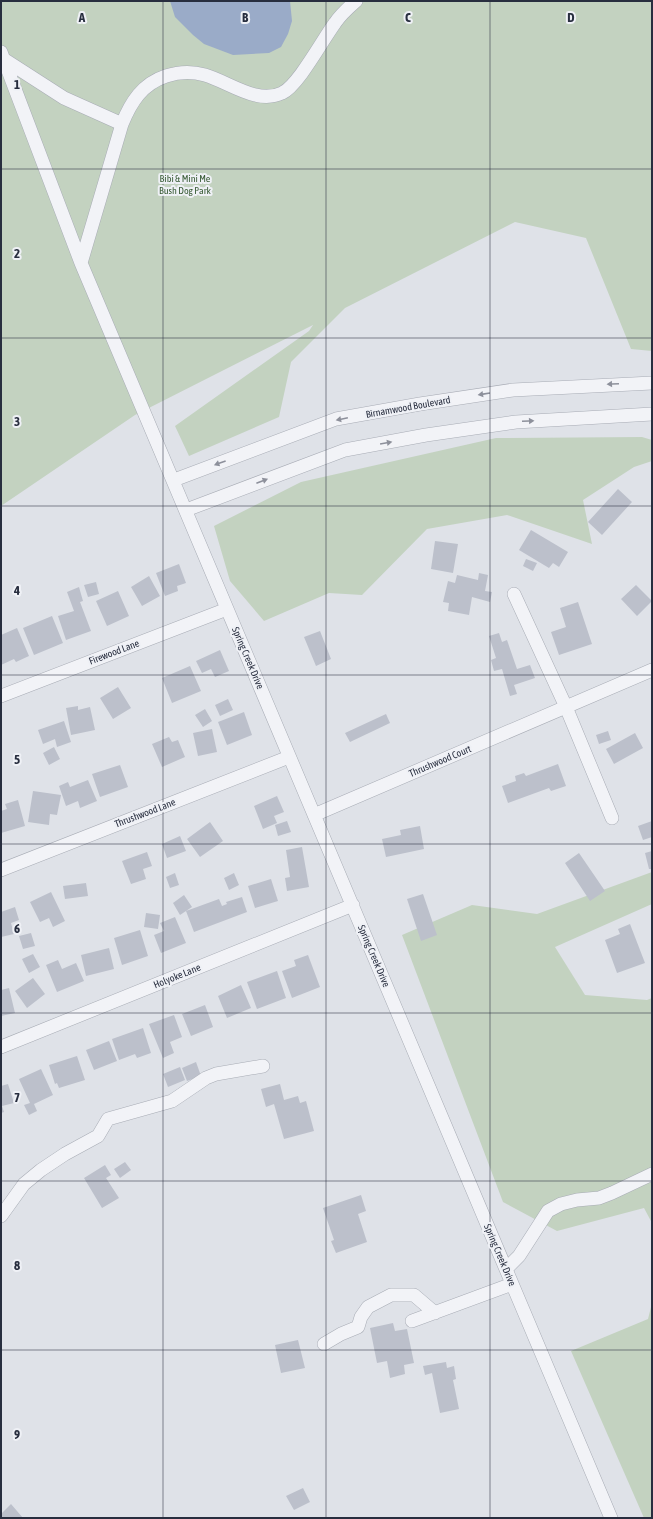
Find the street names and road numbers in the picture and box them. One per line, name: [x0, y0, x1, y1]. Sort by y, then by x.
street label: Birnamwood Boulevard: [365, 394, 451, 420]
street label: Spring Creek Drive: [230, 625, 266, 691]
street label: Firewood Lane: [87, 637, 141, 667]
street label: Thrushwood Court: [407, 743, 473, 779]
street label: Thrushwood Lane: [113, 796, 177, 830]
street label: Spring Creek Drive: [356, 923, 392, 989]
street label: Holyoke Lane: [152, 961, 203, 990]
street label: Spring Creek Drive: [482, 1222, 518, 1288]

